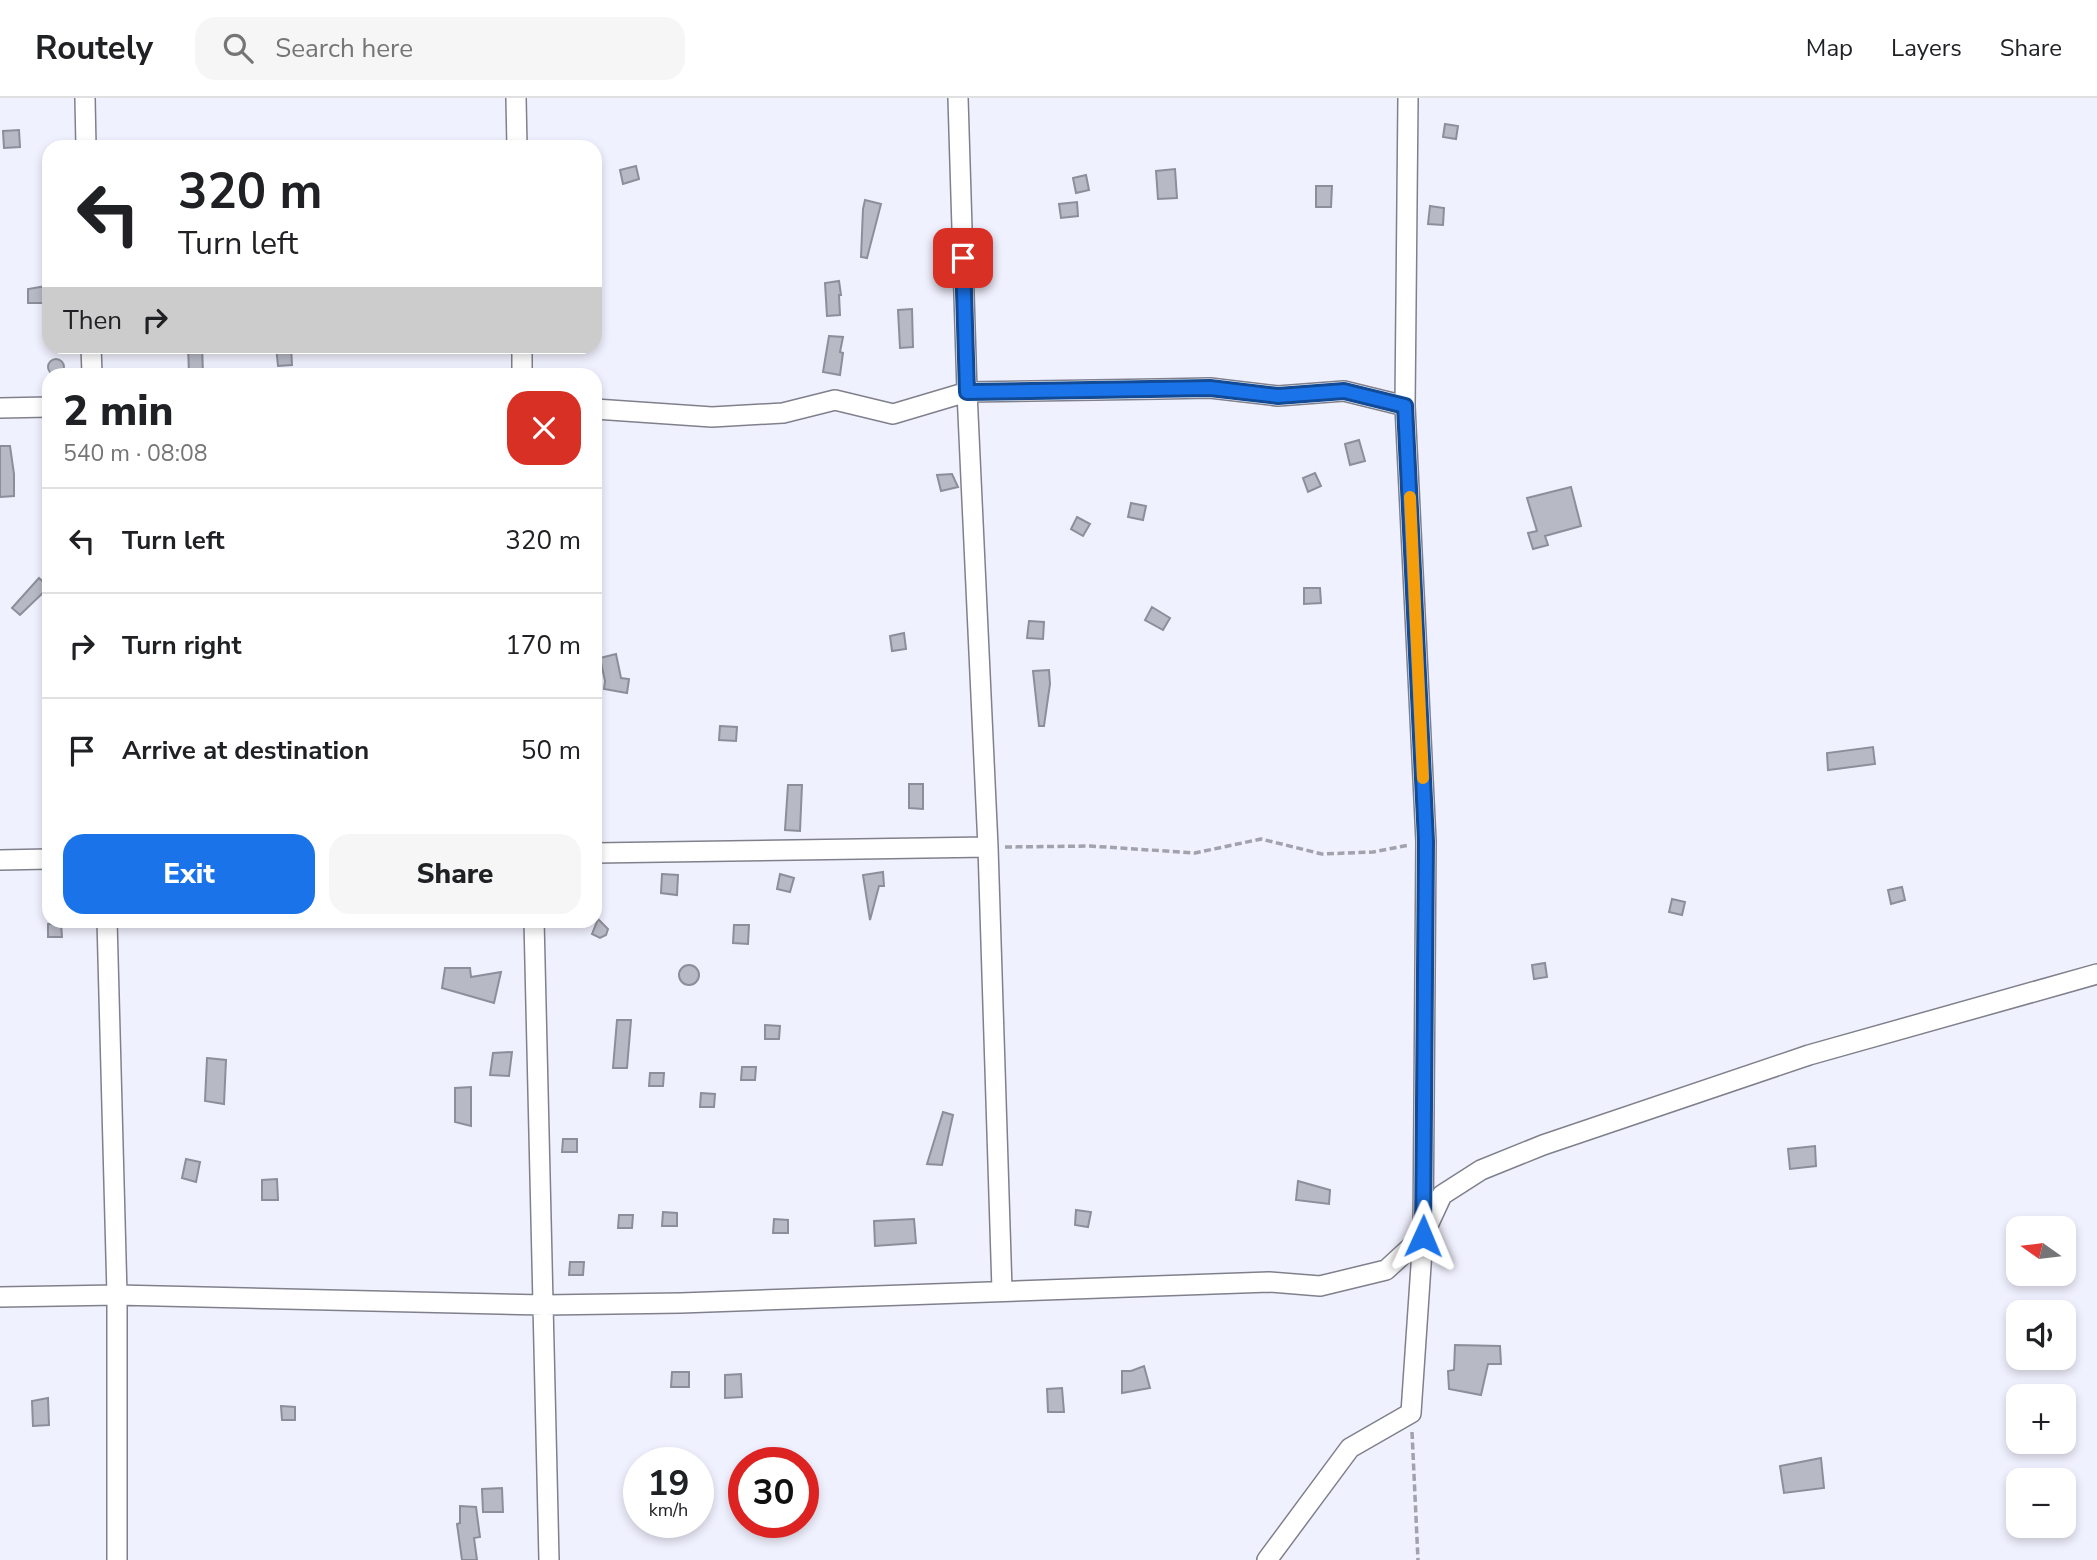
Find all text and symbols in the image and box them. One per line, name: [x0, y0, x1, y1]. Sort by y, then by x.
search box: [195, 17, 685, 80]
text: Routely: [35, 26, 153, 71]
icon: search: [219, 29, 257, 67]
text: Search here: [275, 31, 413, 66]
text: Map: [1806, 32, 1853, 64]
text: Layers: [1891, 32, 1962, 64]
text: Share: [2000, 32, 2062, 64]
text: 320 m: [178, 158, 322, 225]
icon: left: [63, 168, 154, 259]
text: Turn left: [178, 222, 298, 265]
pin: [933, 228, 993, 288]
icon: arrive: [944, 239, 982, 277]
icon: right: [136, 301, 174, 339]
text: Then: [63, 303, 122, 338]
text: 2 min: [63, 383, 173, 440]
button: close: [507, 391, 581, 465]
text: 540 m · 08:08: [63, 438, 208, 469]
icon: left: [63, 522, 101, 560]
text: Turn left: [122, 523, 225, 558]
text: 320 m: [505, 523, 581, 558]
icon: right: [63, 627, 101, 665]
text: Turn right: [122, 628, 241, 663]
text: 170 m: [505, 628, 581, 663]
icon: arrive: [63, 732, 101, 770]
text: Arrive at destination: [122, 733, 369, 768]
text: 50 m: [521, 733, 581, 768]
button: Exit: [63, 834, 315, 914]
button: Share: [329, 834, 581, 914]
position arrow: [1386, 1199, 1460, 1273]
north arrow: [2006, 1216, 2076, 1286]
map controls: [2006, 1216, 2076, 1538]
button: sound: [2006, 1300, 2076, 1370]
button: +: [2006, 1384, 2076, 1454]
speed limit sign: 30: [728, 1447, 819, 1538]
text: 19: [647, 1460, 690, 1507]
button: −: [2006, 1468, 2076, 1538]
text: km/h: [649, 1498, 688, 1522]

